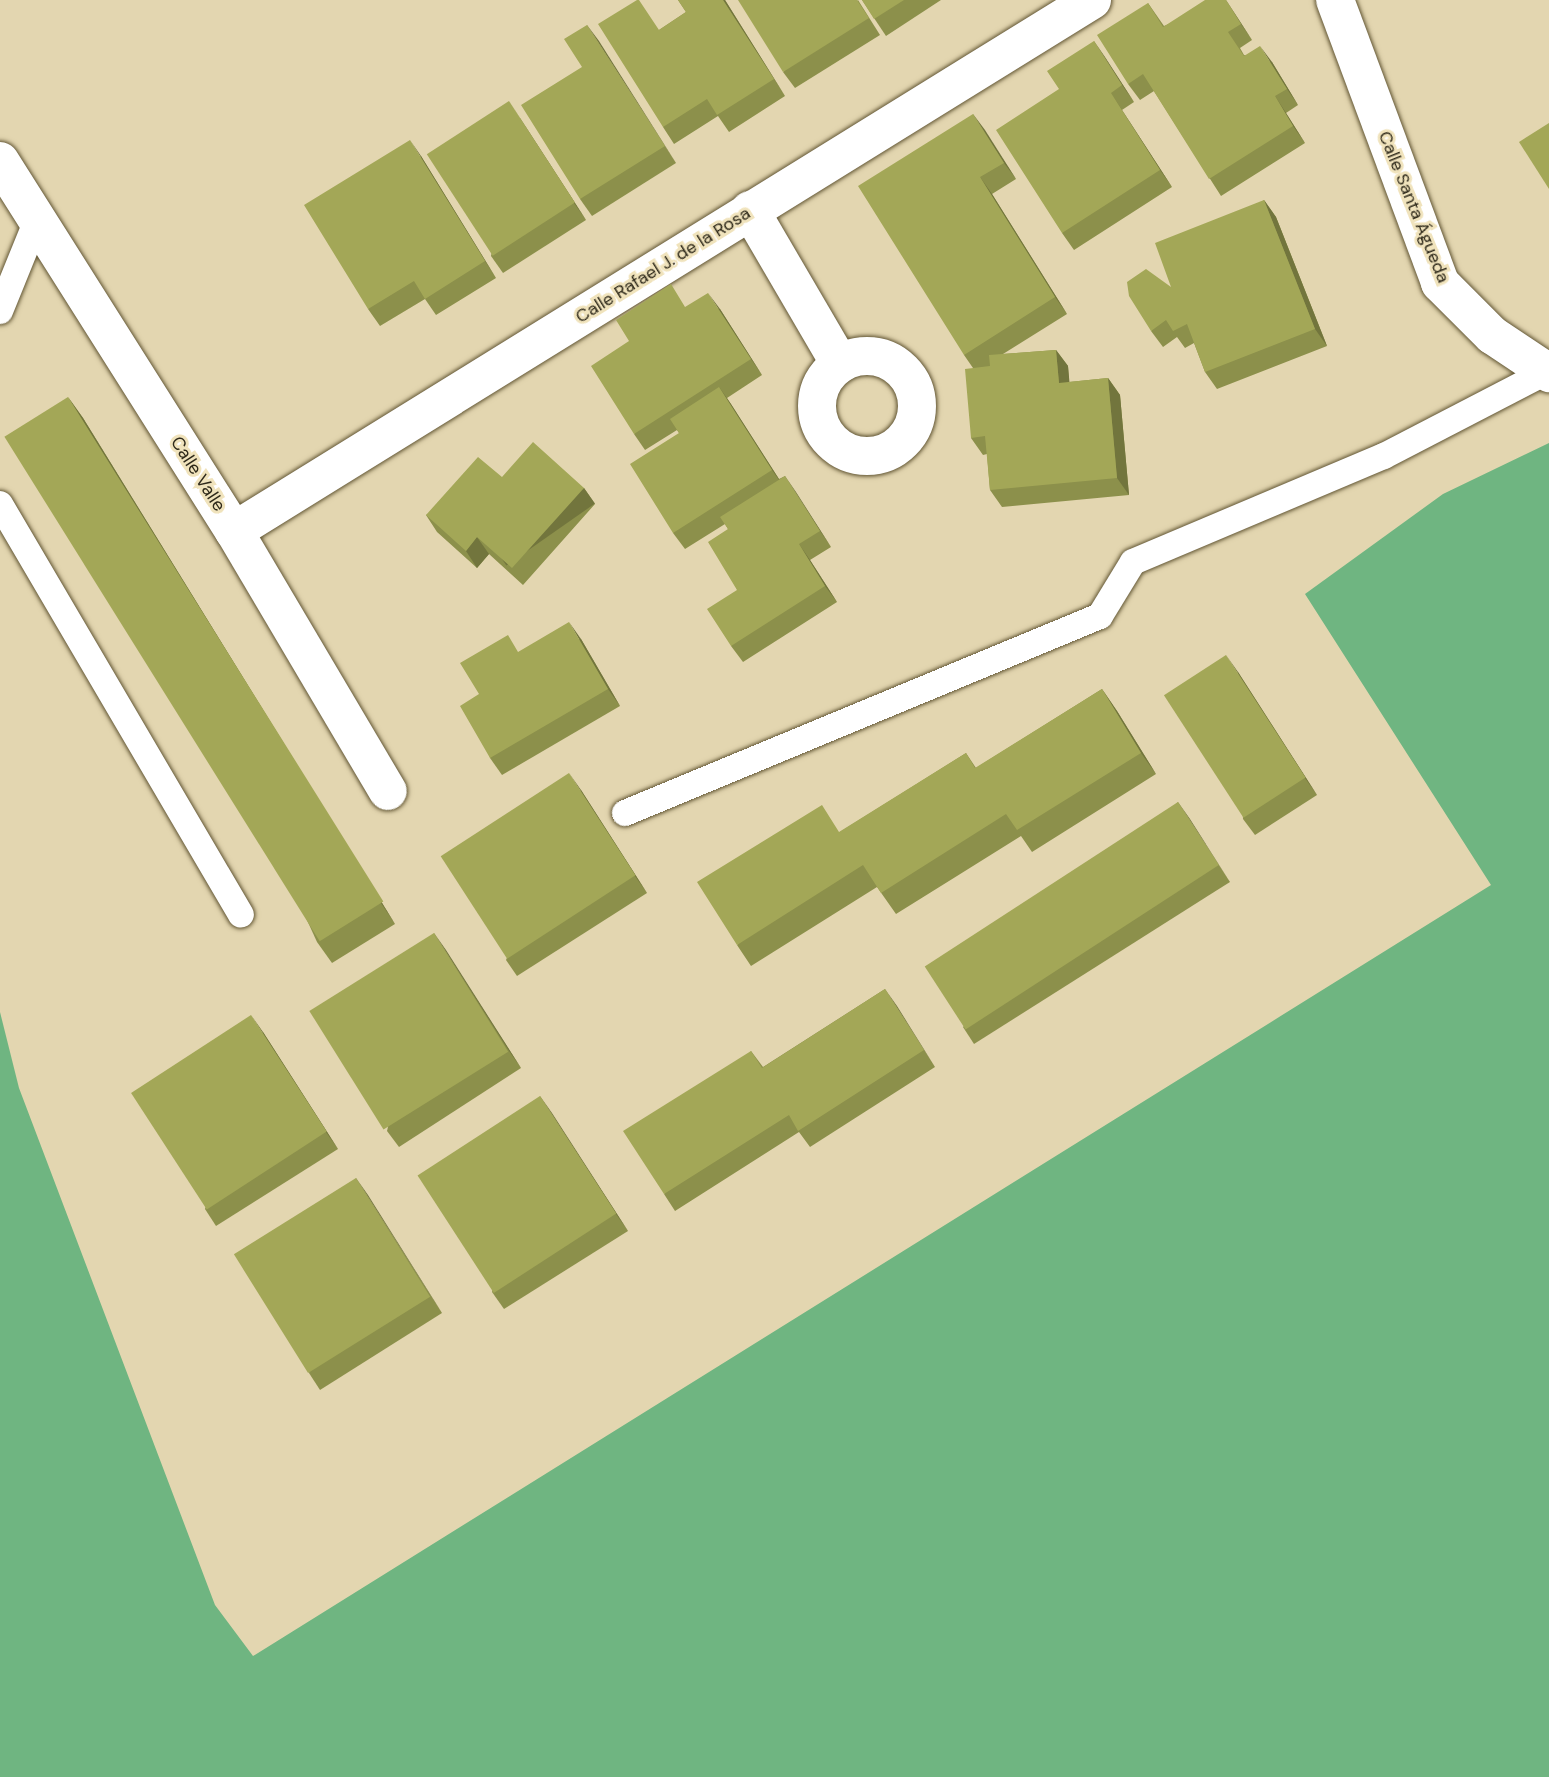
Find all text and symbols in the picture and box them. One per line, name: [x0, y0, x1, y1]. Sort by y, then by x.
street label: Calle Santa Águeda: [1374, 128, 1454, 286]
street label: Calle Rafael J. de la Rosa: [572, 202, 754, 328]
street label: Calle Valle: [166, 433, 230, 515]

